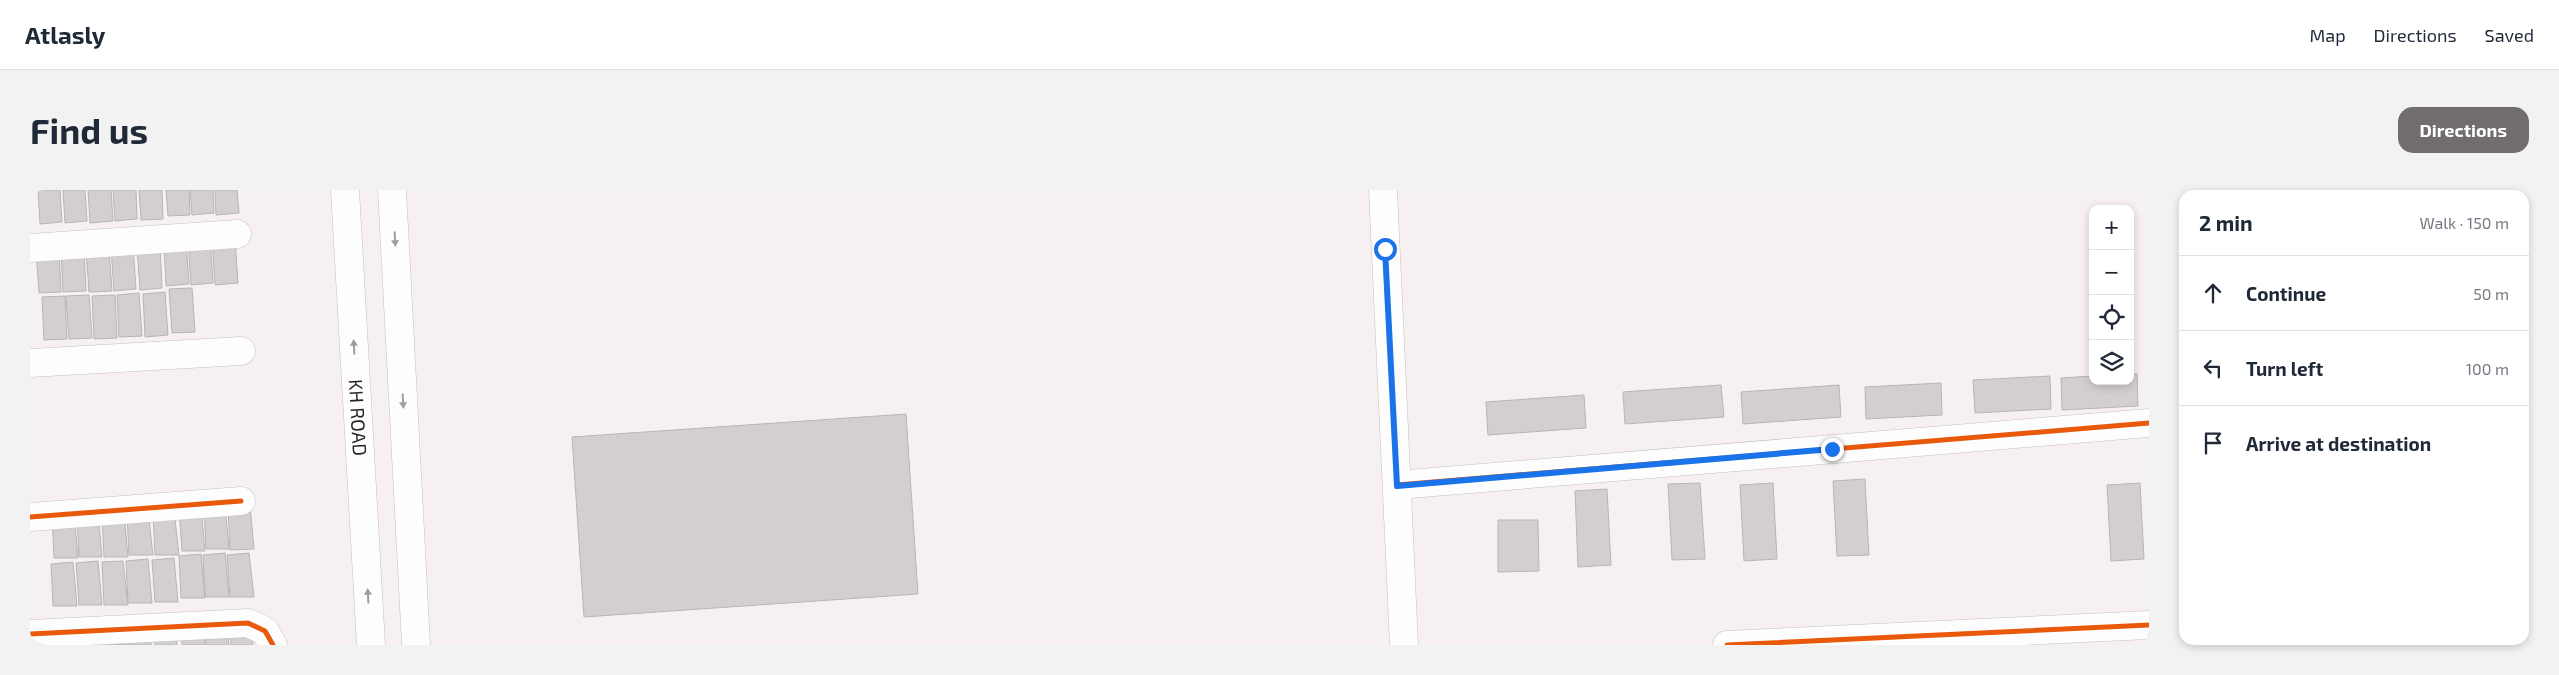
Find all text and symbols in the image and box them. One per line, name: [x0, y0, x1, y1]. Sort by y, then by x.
text: Atlasly: [25, 20, 105, 49]
text: Map: [2309, 24, 2346, 46]
text: Directions: [2374, 24, 2457, 46]
text: Saved: [2485, 24, 2534, 46]
button: Directions: [2398, 107, 2529, 153]
text: Find us: [30, 109, 148, 151]
map controls: [2089, 205, 2134, 385]
button: +: [2089, 205, 2134, 250]
text: 2 min: [2199, 210, 2253, 235]
text: Walk · 150 m: [2419, 213, 2509, 232]
one-way arrow: [391, 231, 399, 247]
route start: [1374, 238, 1397, 261]
button: −: [2089, 250, 2134, 295]
icon: ahead: [2199, 279, 2227, 307]
text: Continue: [2246, 282, 2326, 305]
text: 50 m: [2473, 284, 2509, 303]
button: locate: [2089, 295, 2134, 340]
one-way arrow: [349, 338, 357, 354]
button: layers: [2089, 340, 2134, 385]
icon: left: [2199, 354, 2227, 382]
text: Turn left: [2246, 357, 2323, 380]
text: 100 m: [2466, 359, 2509, 378]
street label: KH ROAD: [345, 378, 372, 457]
one-way arrow: [399, 393, 407, 409]
icon: arrive: [2199, 429, 2227, 457]
text: Arrive at destination: [2246, 432, 2431, 455]
route end: [1821, 438, 1844, 461]
one-way arrow: [364, 588, 372, 604]

